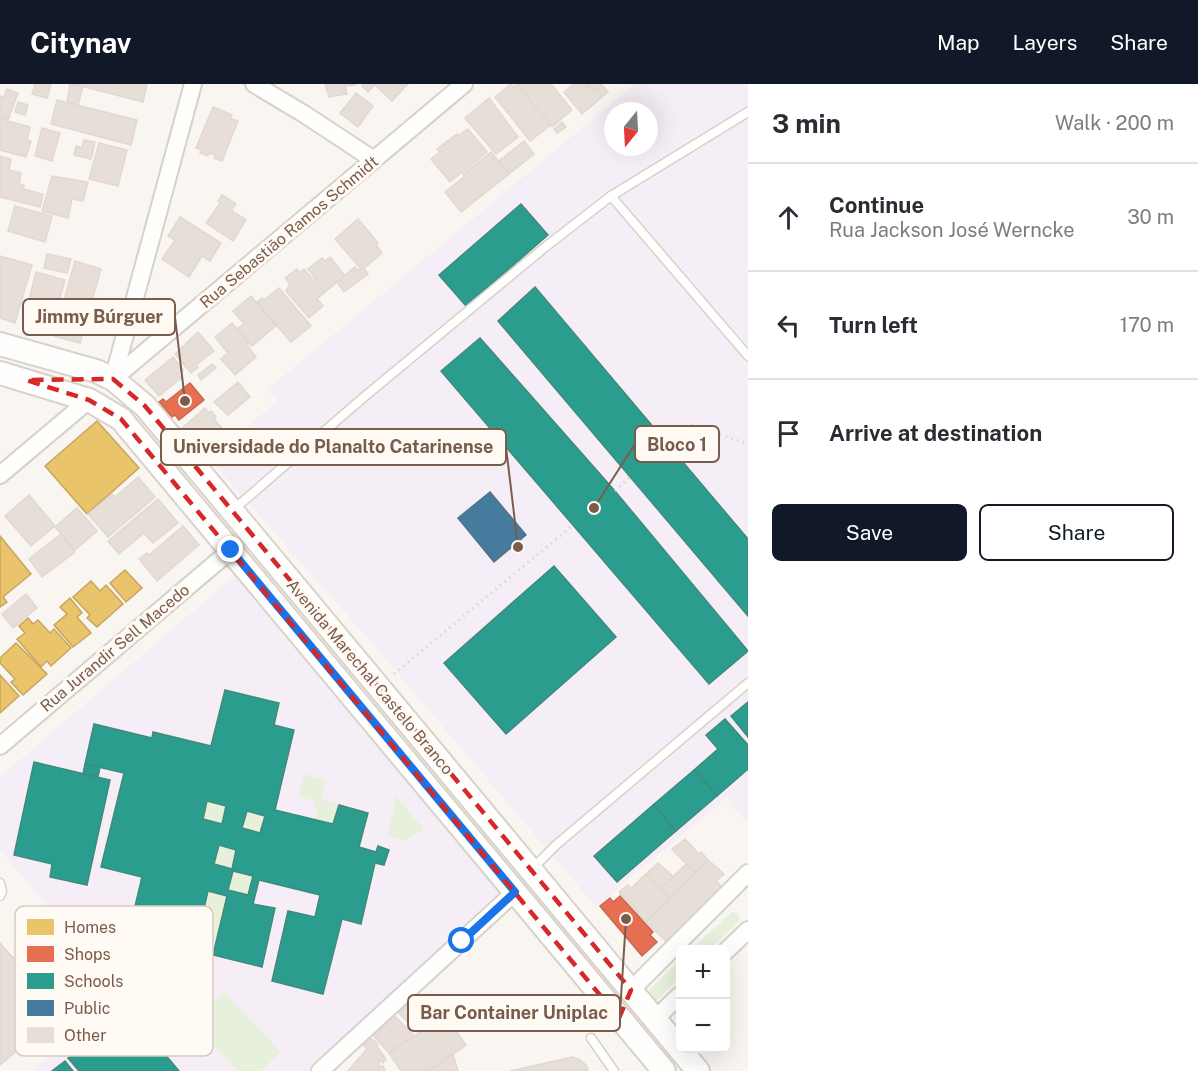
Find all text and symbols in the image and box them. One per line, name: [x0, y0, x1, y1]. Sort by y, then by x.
text: Citynav: [30, 26, 131, 59]
text: Map: [937, 30, 980, 55]
text: Layers: [1013, 30, 1077, 55]
text: Share: [1110, 30, 1168, 55]
north arrow: [604, 102, 658, 156]
text: 3 min: [772, 108, 841, 139]
text: Walk · 200 m: [1055, 111, 1174, 135]
street label: Rua Sebastião Ramos Schmidt: [196, 152, 382, 312]
text: Continue: [829, 192, 924, 218]
icon: ahead: [772, 201, 805, 234]
text: 30 m: [1127, 205, 1174, 229]
text: Rua Jackson José Werncke: [829, 218, 1075, 242]
callout: Jimmy Búrguer: [23, 299, 175, 335]
text: Jimmy Búrguer: [35, 306, 164, 327]
icon: left: [772, 309, 805, 342]
text: Turn left: [829, 312, 918, 338]
text: 170 m: [1120, 313, 1174, 337]
icon: arrive: [772, 417, 805, 450]
text: Arrive at destination: [829, 420, 1042, 446]
callout: Bloco 1: [635, 426, 719, 462]
callout: Universidade do Planalto Catarinense: [161, 429, 506, 465]
text: Bloco 1: [647, 434, 707, 455]
text: Universidade do Planalto Catarinense: [173, 436, 493, 457]
button: Save: [772, 504, 967, 561]
button: Share: [979, 504, 1174, 561]
route end: [217, 536, 243, 562]
street label: Avenida Marechal Castelo Branco: [283, 576, 457, 778]
street label: Rua Jurandir Sell Macedo: [37, 580, 193, 716]
legend: [15, 906, 213, 1056]
text: Homes: [64, 918, 116, 937]
route start: [448, 927, 474, 953]
text: Shops: [64, 945, 111, 964]
map controls: [676, 945, 730, 1053]
button: +: [676, 945, 730, 999]
text: Schools: [64, 972, 123, 991]
callout: Bar Container Uniplac: [408, 995, 620, 1031]
text: Public: [64, 999, 111, 1018]
button: −: [676, 999, 730, 1053]
text: Bar Container Uniplac: [420, 1002, 608, 1023]
text: Other: [64, 1026, 106, 1045]

